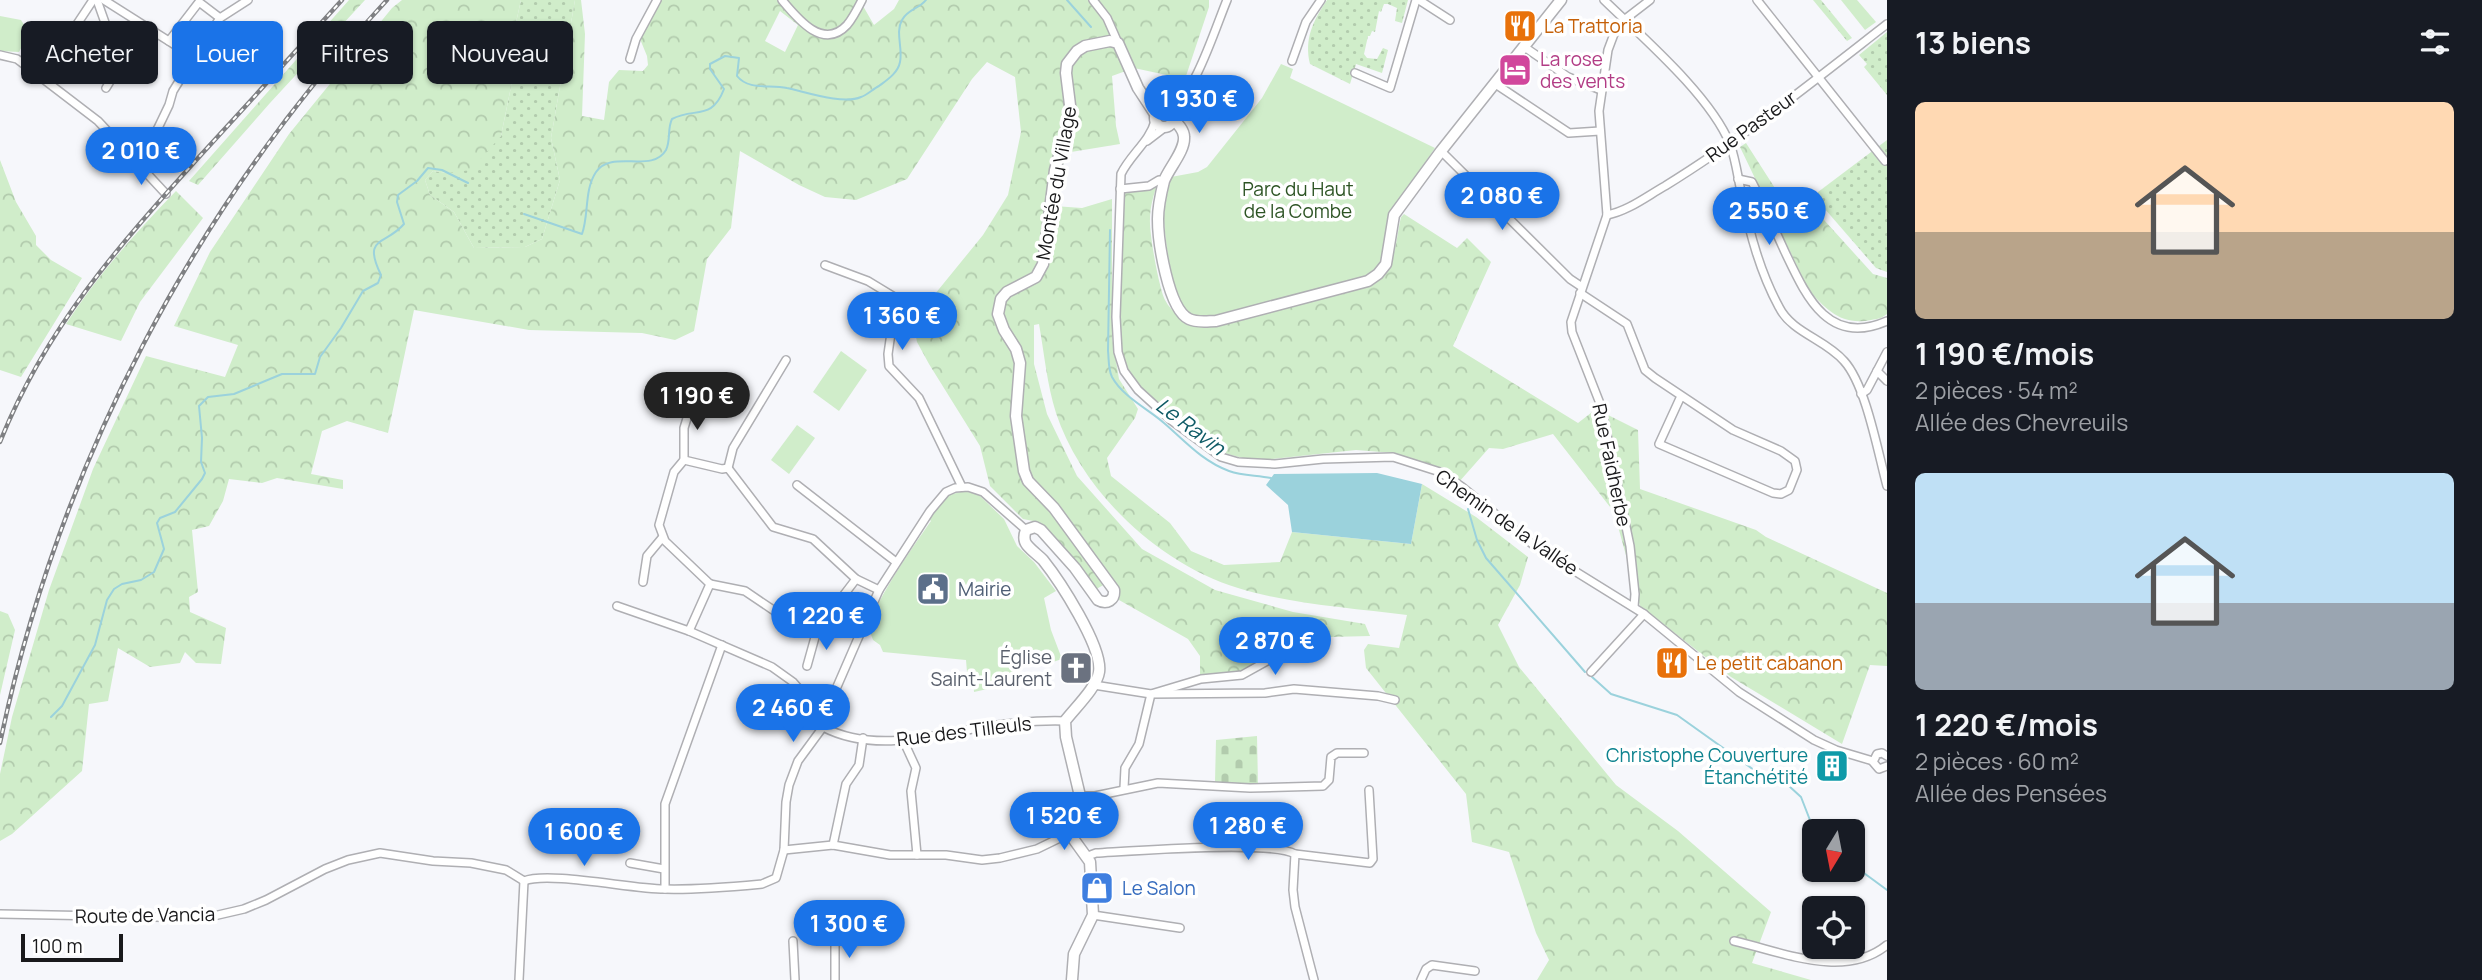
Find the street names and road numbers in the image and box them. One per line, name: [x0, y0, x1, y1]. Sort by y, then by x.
street label: Rue Pasteur: [1700, 84, 1802, 168]
street label: Montée du Village: [1030, 104, 1082, 262]
street label: Rue Faidherbe: [1586, 401, 1638, 529]
street label: Chemin de la Vallée: [1431, 463, 1583, 581]
street label: Rue des Tilleuls: [895, 710, 1033, 752]
street label: Route de Vancia: [75, 901, 215, 929]

